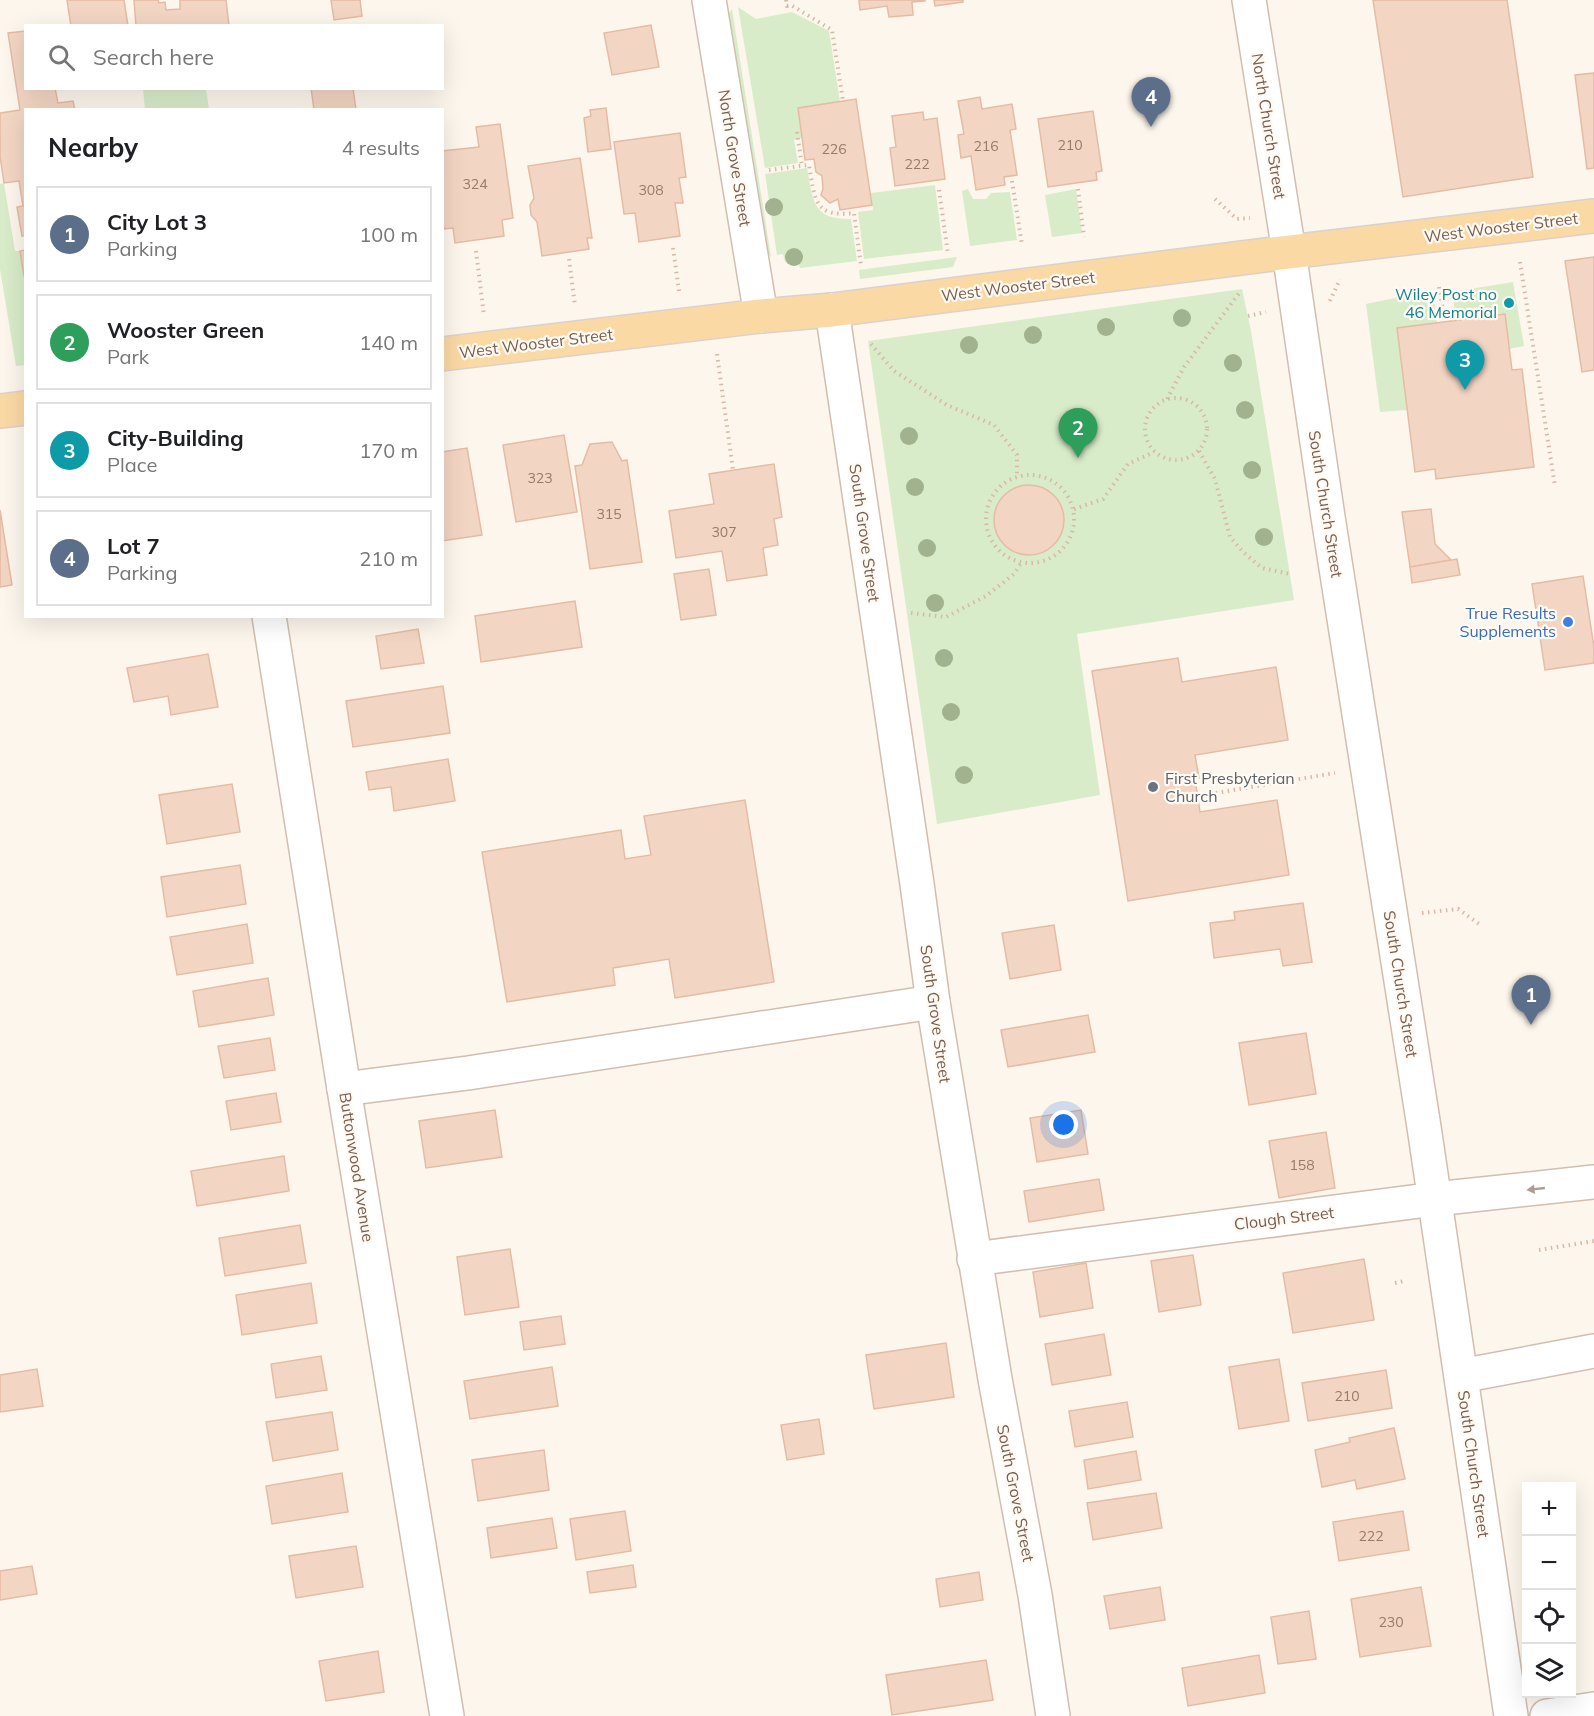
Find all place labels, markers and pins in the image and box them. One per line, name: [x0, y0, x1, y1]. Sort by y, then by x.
pin: 4: [1132, 78, 1170, 127]
place label: Wiley Post no 46 Memorial: [1395, 284, 1497, 322]
marker: Wiley Post no 46 Memorial: [1502, 296, 1516, 310]
pin: 3: [1446, 340, 1484, 390]
pin: 2: [1058, 408, 1098, 458]
place label: True Results Supplements: [1459, 603, 1556, 641]
marker: True Results Supplements: [1561, 615, 1575, 629]
place label: First Presbyterian Church: [1165, 768, 1295, 806]
marker: First Presbyterian Church: [1146, 780, 1160, 794]
pin: 1: [1512, 976, 1550, 1025]

